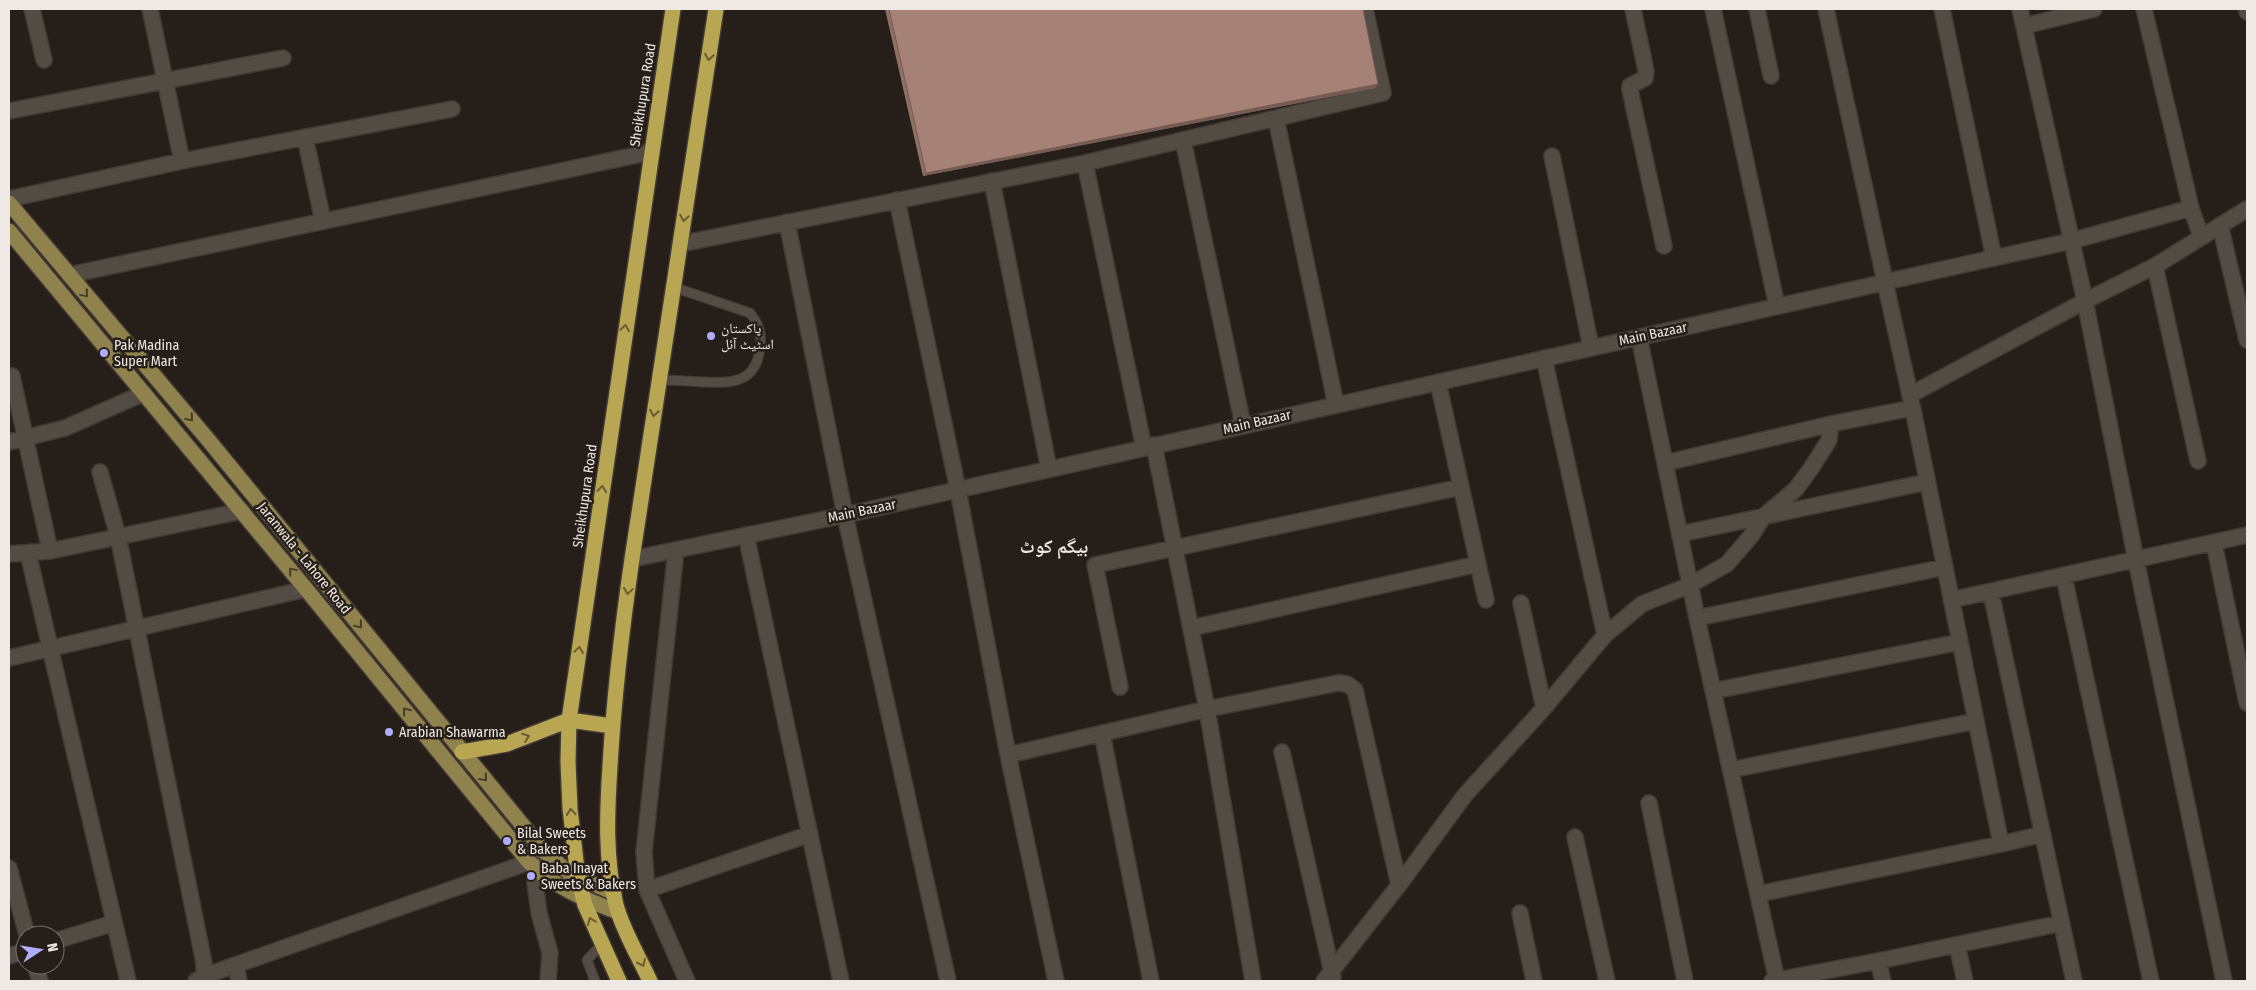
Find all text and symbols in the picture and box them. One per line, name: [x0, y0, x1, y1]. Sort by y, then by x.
street label: Sheikhupura Road: [626, 42, 660, 148]
one-way arrow: [704, 53, 714, 61]
one-way arrow: [679, 214, 690, 222]
one-way arrow: [79, 288, 87, 297]
street label: Main Bazaar: [1617, 318, 1689, 350]
place label: پاکستان اسٹیٹ آئل: [721, 320, 774, 353]
one-way arrow: [620, 324, 630, 333]
marker: پاکستان اسٹیٹ آئل: [705, 330, 717, 342]
place label: Pak Madina Super Mart: [114, 337, 179, 370]
marker: Pak Madina Super Mart: [98, 347, 110, 359]
street label: Main Bazaar: [1221, 406, 1293, 438]
one-way arrow: [650, 408, 660, 417]
one-way arrow: [184, 412, 193, 421]
street label: Sheikhupura Road: [569, 443, 601, 549]
one-way arrow: [597, 485, 607, 493]
street label: Main Bazaar: [826, 495, 898, 527]
street label: Jaranwala - Lahore Road: [254, 499, 354, 617]
district label: بیگم کوٹ: [1020, 535, 1088, 559]
one-way arrow: [289, 568, 298, 577]
one-way arrow: [623, 586, 633, 595]
one-way arrow: [353, 619, 361, 628]
one-way arrow: [574, 646, 584, 654]
one-way arrow: [403, 708, 412, 717]
place label: Arabian Shawarma: [399, 724, 506, 741]
marker: Arabian Shawarma: [383, 726, 395, 738]
one-way arrow: [521, 733, 530, 743]
one-way arrow: [478, 773, 487, 782]
one-way arrow: [566, 807, 577, 815]
place label: Bilal Sweets & Bakers: [517, 825, 586, 858]
marker: Bilal Sweets & Bakers: [501, 835, 513, 847]
place label: Baba Inayat Sweets & Bakers: [541, 860, 636, 893]
marker: Baba Inayat Sweets & Bakers: [525, 870, 537, 882]
one-way arrow: [587, 917, 598, 926]
north arrow: [15, 925, 65, 975]
text: N: [43, 942, 61, 953]
one-way arrow: [635, 958, 646, 967]

